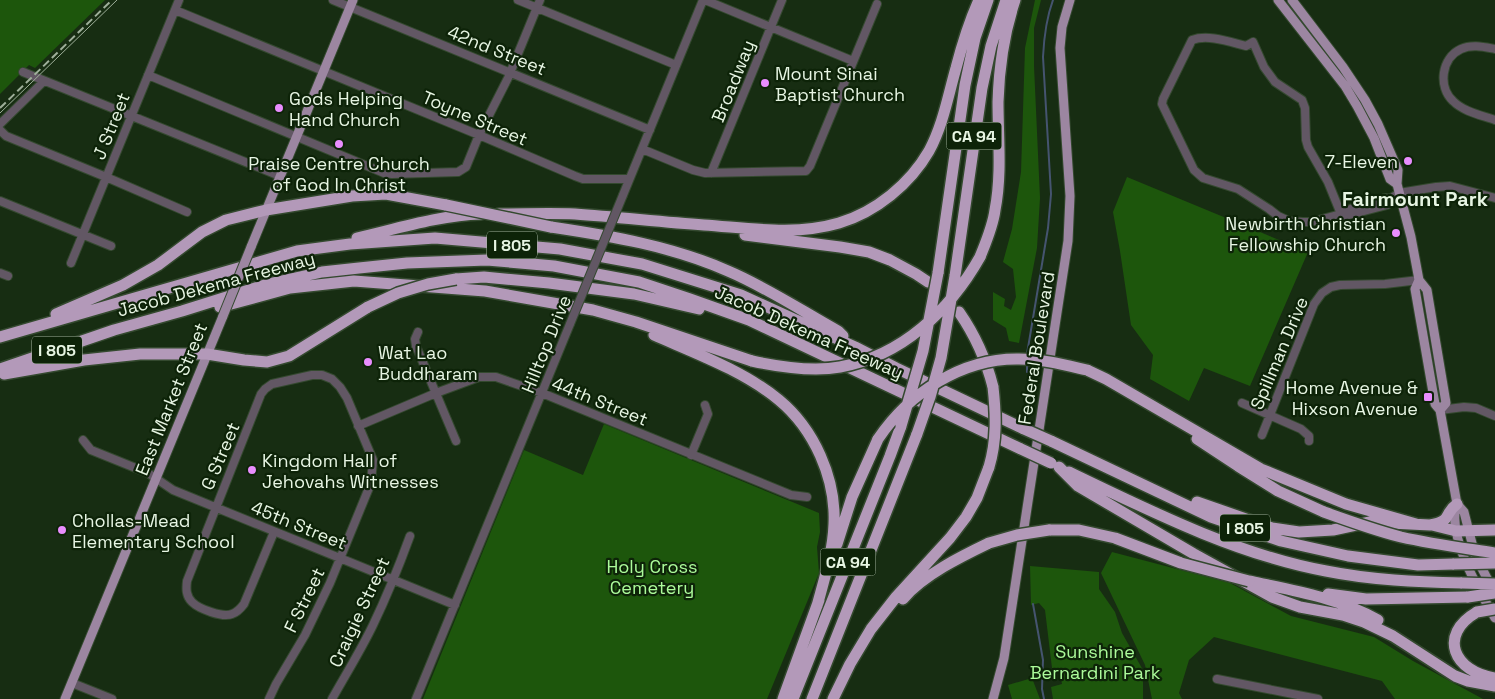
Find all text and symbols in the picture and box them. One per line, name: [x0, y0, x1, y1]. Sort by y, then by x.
street label: 42nd Street: [444, 20, 550, 80]
street label: Broadway: [706, 37, 760, 125]
place label: Mount Sinai Baptist Church: [775, 62, 905, 106]
marker: Mount Sinai Baptist Church: [759, 77, 771, 89]
street label: Toyne Street: [419, 85, 531, 151]
place label: Gods Helping Hand Church: [289, 87, 403, 131]
street label: J Street: [87, 89, 135, 163]
marker: Gods Helping Hand Church: [273, 102, 285, 114]
road number: CA 94: [946, 122, 1002, 150]
marker: Praise Centre Church of God In Christ: [333, 138, 345, 150]
place label: 7-Eleven: [1325, 150, 1398, 173]
place label: Praise Centre Church of God In Christ: [248, 152, 430, 196]
marker: 7-Eleven: [1402, 155, 1414, 167]
district label: Fairmount Park: [1342, 186, 1488, 212]
place label: Newbirth Christian Fellowship Church: [1225, 212, 1386, 256]
marker: Newbirth Christian Fellowship Church: [1390, 227, 1402, 239]
road number: I 805: [487, 232, 537, 258]
street label: Jacob Dekema Freeway: [114, 246, 318, 322]
street label: Federal Boulevard: [1013, 270, 1059, 426]
street label: Jacob Dekema Freeway: [711, 280, 907, 384]
street label: Hilltop Drive: [516, 292, 576, 396]
street label: Spillman Drive: [1245, 293, 1313, 413]
street label: East Market Street: [130, 319, 212, 479]
road number: I 805: [32, 336, 82, 364]
place label: Wat Lao Buddharam: [378, 341, 478, 385]
marker: Wat Lao Buddharam: [362, 356, 374, 368]
street label: 44th Street: [549, 371, 651, 431]
place label: Home Avenue & Hixson Avenue: [1285, 376, 1418, 420]
marker: Home Avenue & Hixson Avenue: [1422, 391, 1434, 403]
street label: G Street: [195, 419, 245, 493]
place label: Kingdom Hall of Jehovahs Witnesses: [262, 449, 439, 493]
marker: Kingdom Hall of Jehovahs Witnesses: [246, 464, 258, 476]
street label: 45th Street: [248, 495, 350, 555]
place label: Chollas-Mead Elementary School: [72, 509, 235, 553]
road number: I 805: [1220, 514, 1270, 542]
marker: Chollas-Mead Elementary School: [56, 524, 68, 536]
road number: CA 94: [820, 548, 876, 576]
street label: Craigie Street: [323, 553, 395, 671]
park label: Holy Cross Cemetery: [606, 555, 698, 599]
street label: F Street: [278, 564, 330, 636]
park label: Sunshine Bernardini Park: [1030, 640, 1161, 684]

